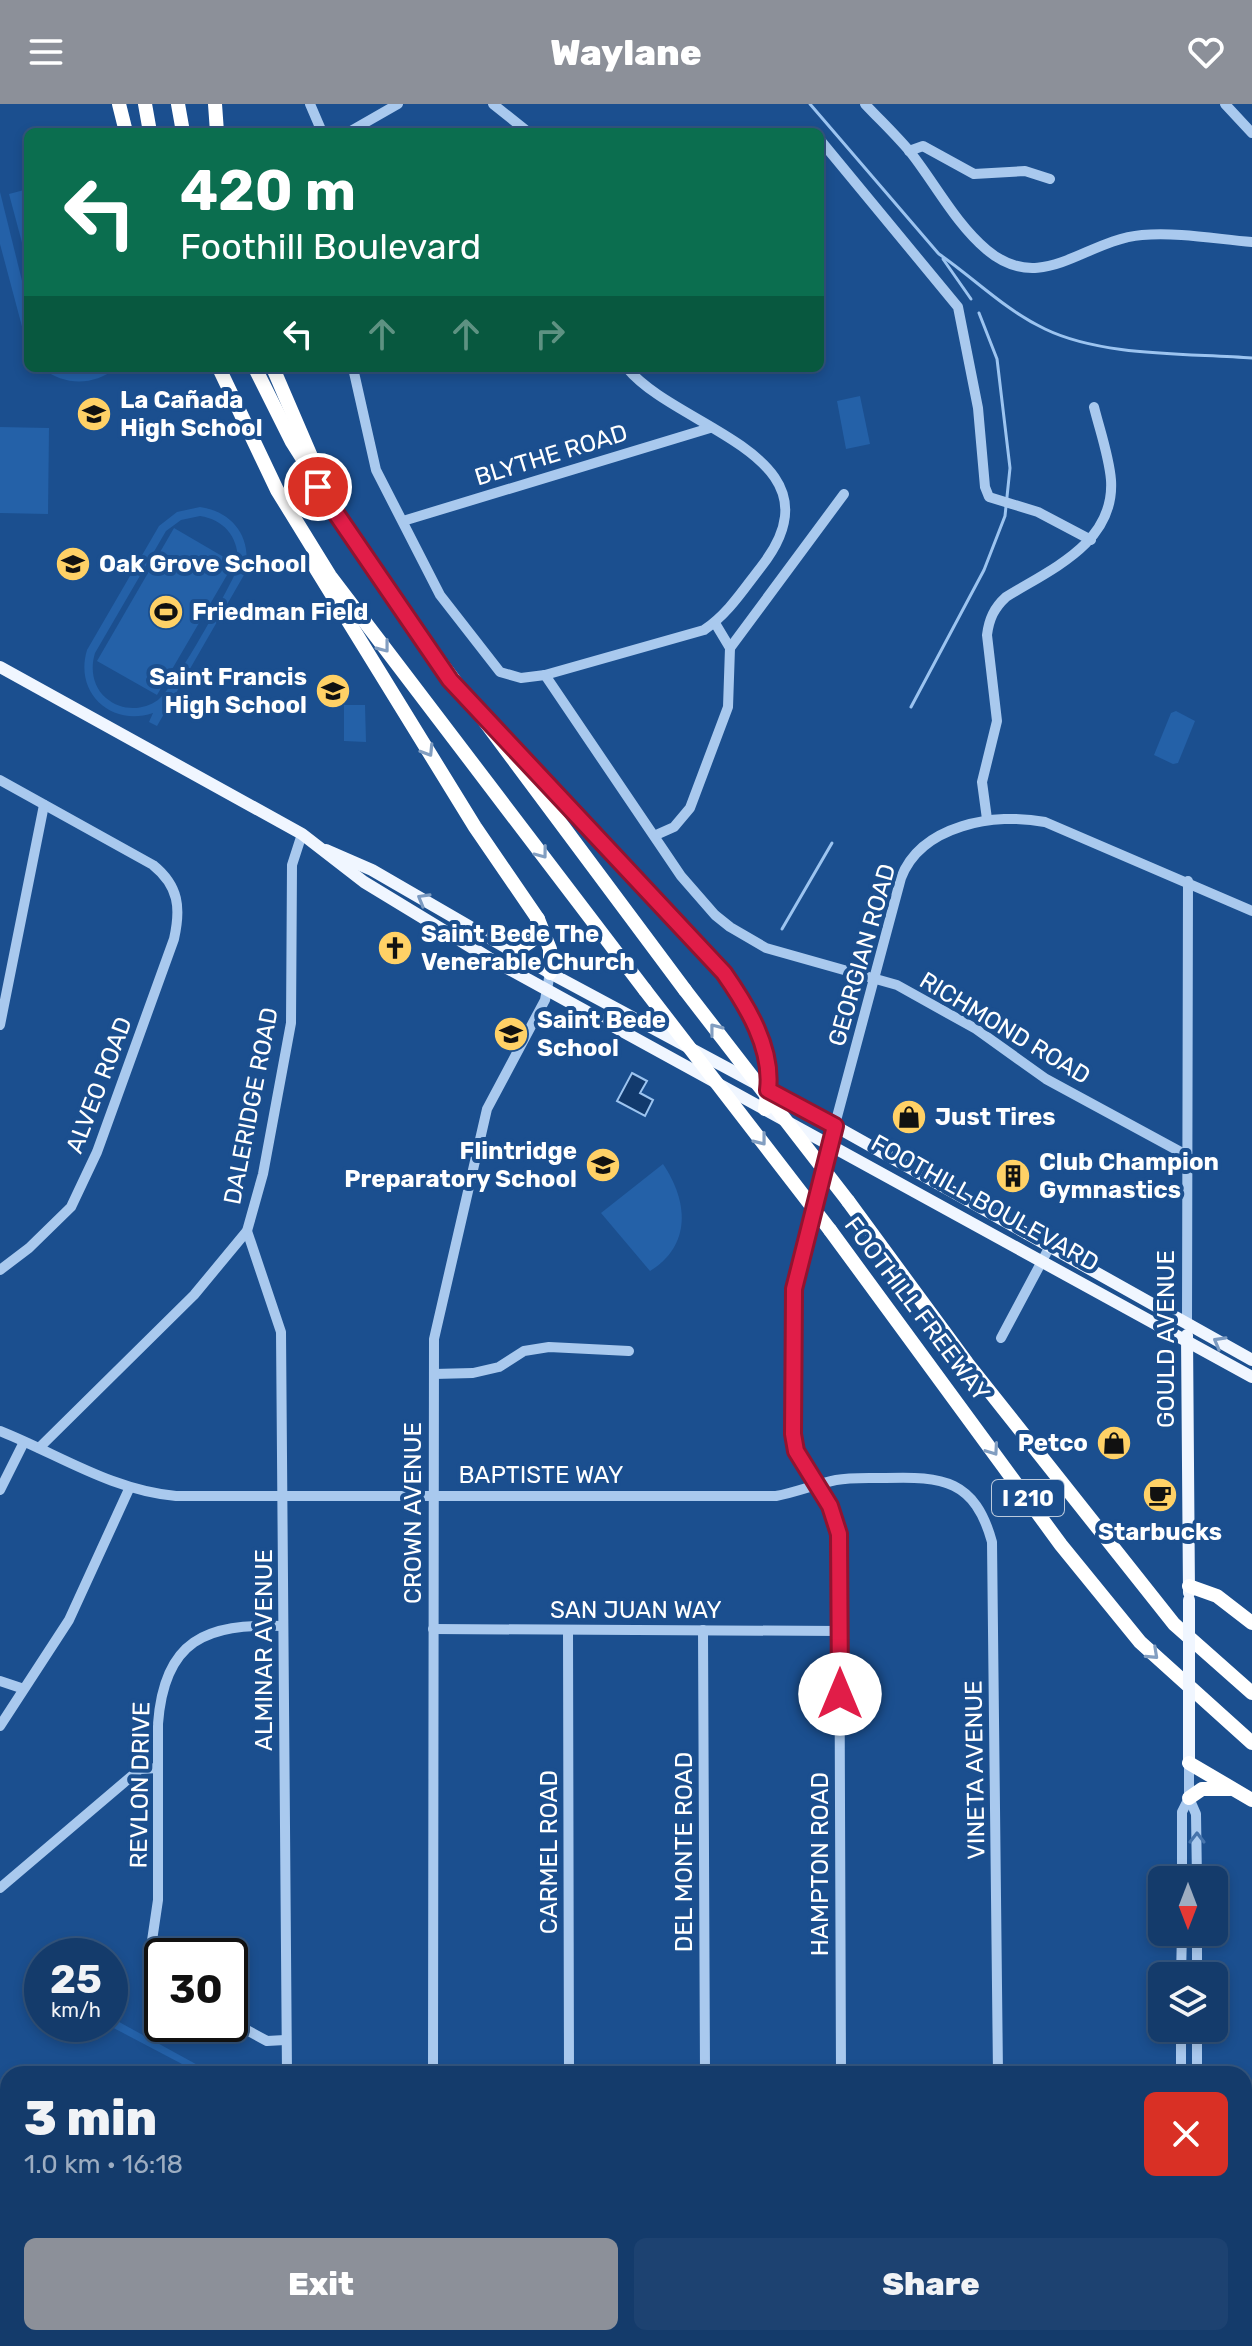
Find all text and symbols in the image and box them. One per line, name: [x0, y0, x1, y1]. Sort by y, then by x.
icon: menu: [24, 30, 68, 74]
icon: heart: [1184, 30, 1228, 74]
text: Waylane: [550, 31, 702, 74]
text: 420 m: [180, 158, 356, 224]
icon: left: [48, 160, 152, 264]
text: Foothill Boulevard: [180, 225, 481, 268]
icon: left: [276, 312, 320, 356]
icon: ahead: [360, 312, 404, 356]
icon: ahead: [444, 312, 488, 356]
icon: right: [528, 312, 572, 356]
place label: La Cañada High School: [120, 386, 263, 442]
school or university icon: La Cañada High School: [75, 395, 113, 433]
street label: BLYTHE ROAD: [471, 418, 631, 492]
pin: [284, 453, 352, 521]
icon: arrive: [296, 465, 340, 509]
school or university icon: Oak Grove School: [54, 545, 92, 583]
place label: Oak Grove School: [99, 550, 307, 578]
sports icon: Friedman Field: [147, 593, 185, 631]
place label: Friedman Field: [192, 598, 368, 626]
one-way arrow: [375, 638, 389, 653]
place label: Saint Francis High School: [149, 663, 307, 719]
school or university icon: Saint Francis High School: [314, 672, 352, 710]
one-way arrow: [418, 743, 433, 757]
one-way arrow: [533, 845, 547, 859]
street label: GEORGIAN ROAD: [823, 861, 901, 1049]
one-way arrow: [417, 893, 431, 909]
place label: Saint Bede The Venerable Church: [421, 920, 635, 976]
church icon: Saint Bede The Venerable Church: [376, 929, 414, 967]
street label: RICHMOND ROAD: [915, 966, 1095, 1090]
street label: DALERIDGE ROAD: [218, 1005, 284, 1207]
place label: Saint Bede School: [537, 1006, 666, 1062]
street label: ALVEO ROAD: [60, 1013, 138, 1157]
school or university icon: Saint Bede School: [492, 1015, 530, 1053]
one-way arrow: [710, 1023, 724, 1037]
shop icon: Just Tires: [890, 1098, 928, 1136]
place label: Just Tires: [935, 1103, 1056, 1131]
street label: FOOTHILL BOULEVARD: [866, 1129, 1104, 1277]
one-way arrow: [752, 1131, 766, 1146]
place label: Flintridge Preparatory School: [344, 1137, 577, 1193]
school or university icon: Flintridge Preparatory School: [584, 1146, 622, 1184]
place label: Club Champion Gymnastics: [1039, 1148, 1219, 1204]
building icon: Club Champion Gymnastics: [994, 1157, 1032, 1195]
street label: FOOTHILL FREEWAY: [839, 1211, 995, 1407]
street label: GOULD AVENUE: [1152, 1250, 1180, 1428]
one-way arrow: [1213, 1336, 1227, 1351]
street label: CROWN AVENUE: [399, 1422, 427, 1604]
shop icon: Petco: [1095, 1424, 1133, 1462]
place label: Petco: [1018, 1429, 1088, 1457]
one-way arrow: [983, 1441, 998, 1455]
street label: BAPTISTE WAY: [459, 1461, 623, 1489]
cafe icon: Starbucks: [1141, 1476, 1179, 1514]
road number: I 210: [992, 1480, 1064, 1516]
place label: Starbucks: [1098, 1518, 1222, 1546]
street label: ALMINAR AVENUE: [250, 1549, 278, 1751]
street label: SAN JUAN WAY: [550, 1596, 722, 1624]
one-way arrow: [1144, 1645, 1158, 1660]
position arrow: [798, 1652, 882, 1736]
street label: VINETA AVENUE: [959, 1680, 991, 1860]
street label: REVLON DRIVE: [125, 1701, 155, 1869]
street label: DEL MONTE ROAD: [670, 1752, 698, 1952]
street label: CARMEL ROAD: [535, 1770, 563, 1934]
street label: HAMPTON ROAD: [806, 1772, 834, 1956]
one-way arrow: [1188, 1831, 1206, 1844]
north arrow: [1148, 1866, 1228, 1946]
map controls: [1148, 1866, 1228, 2042]
speed limit sign: 30: [144, 1938, 248, 2042]
text: 25: [50, 1956, 102, 2003]
button: layers: [1148, 1962, 1228, 2042]
text: km/h: [51, 1998, 101, 2022]
text: 3 min: [24, 2090, 157, 2147]
button: close: [1144, 2092, 1228, 2176]
text: 1.0 km · 16:18: [24, 2149, 183, 2180]
button: Exit: [24, 2238, 618, 2330]
button: Share: [634, 2238, 1228, 2330]

